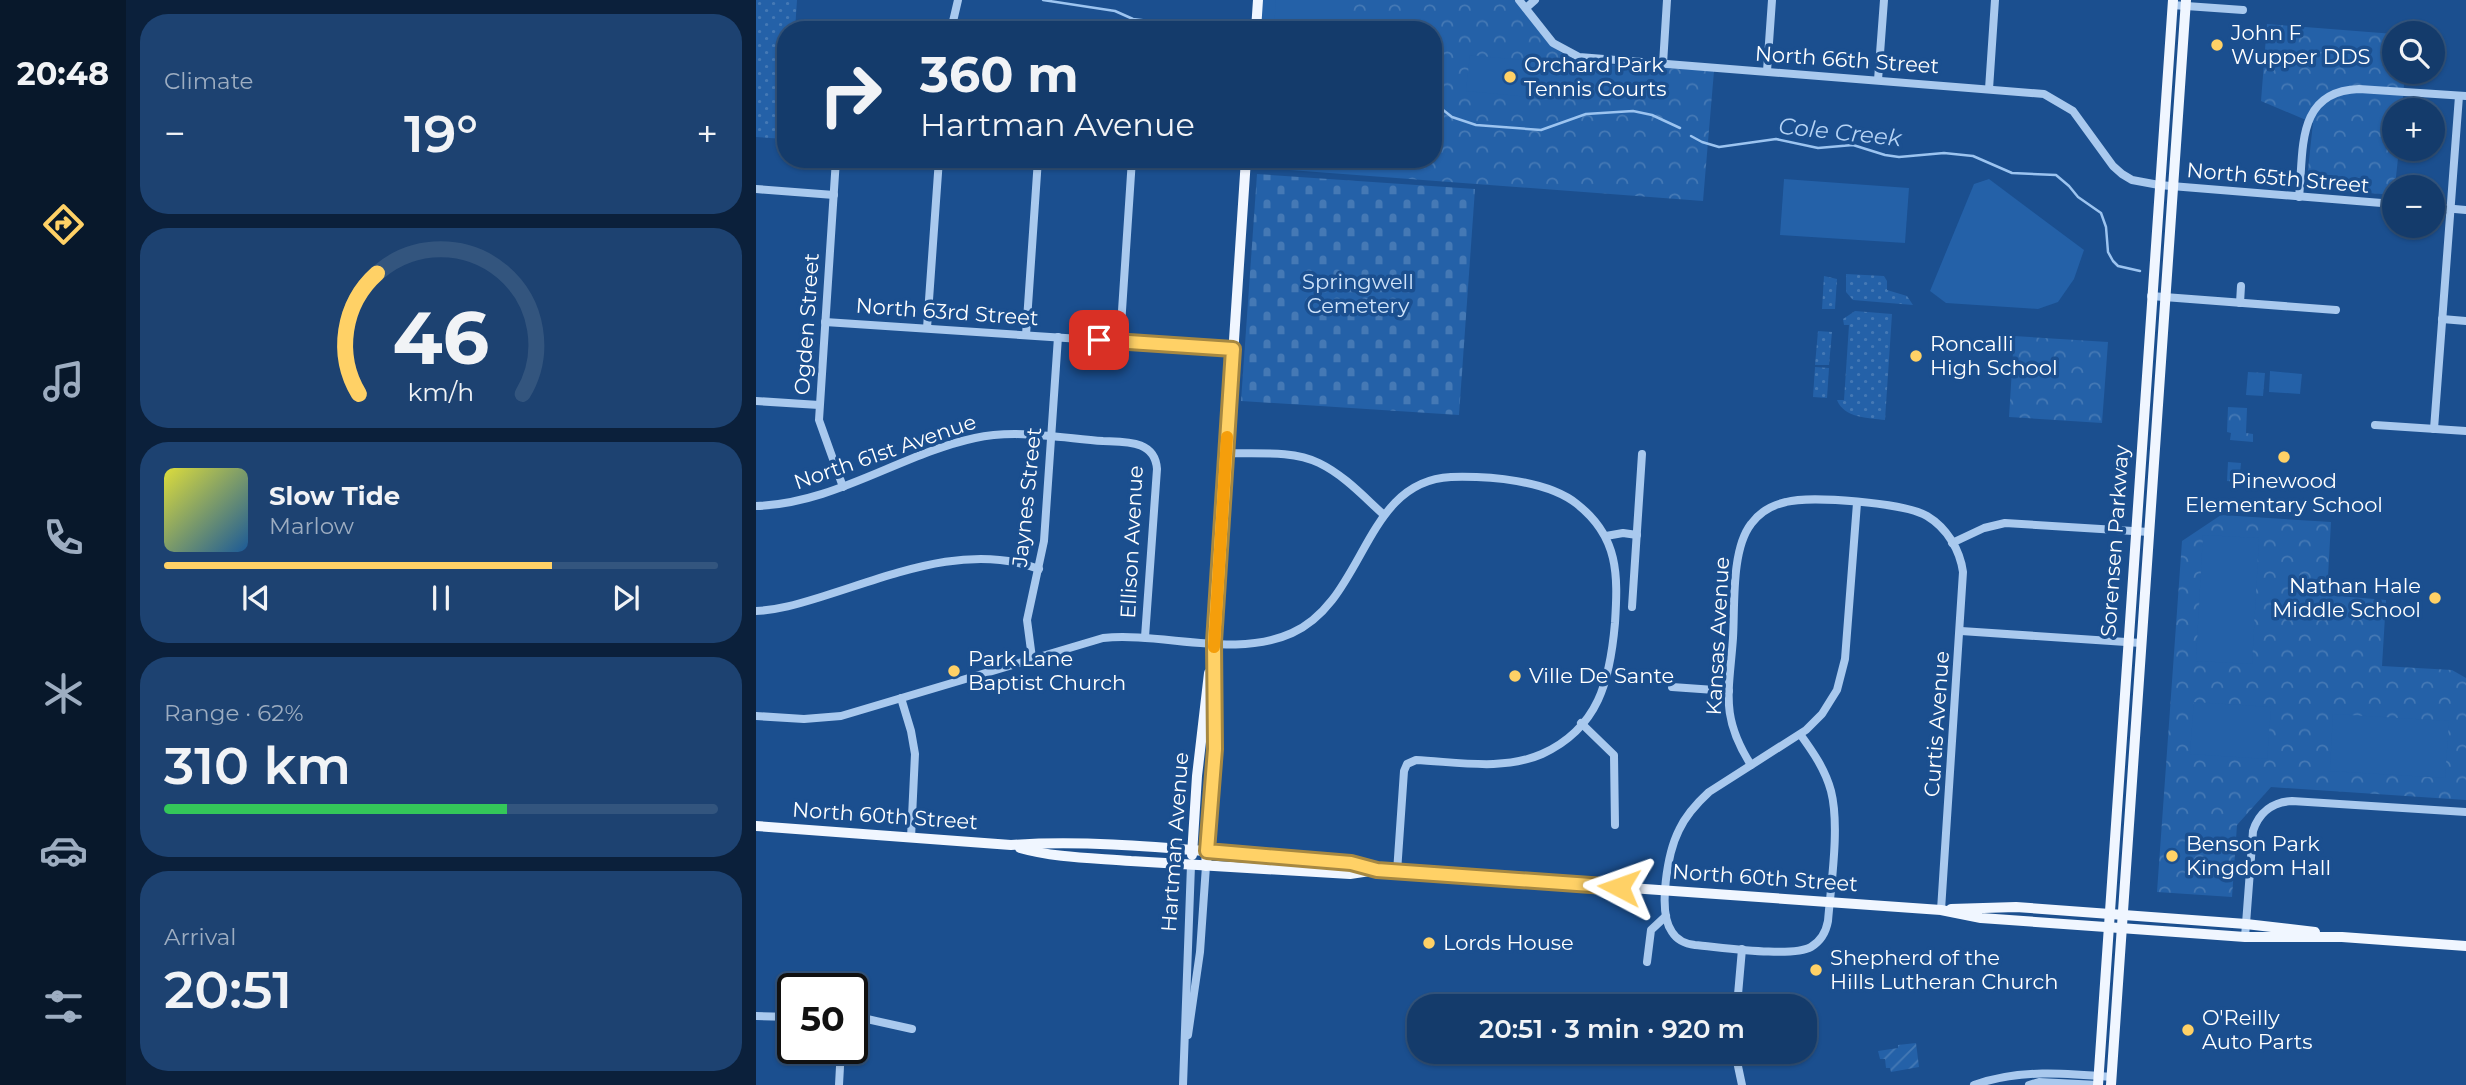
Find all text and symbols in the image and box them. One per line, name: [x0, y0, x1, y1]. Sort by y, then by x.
place label: John F Wupper DDS: [2230, 20, 2370, 69]
map controls: [2382, 21, 2445, 238]
button: search: [2382, 21, 2445, 84]
marker: John F Wupper DDS: [2209, 37, 2225, 53]
street label: North 66th Street: [1754, 41, 1940, 78]
text: 360 m: [920, 45, 1079, 104]
icon: right: [805, 49, 896, 140]
place label: Orchard Park Tennis Courts: [1524, 52, 1667, 101]
text: 20:48: [17, 54, 109, 93]
text: Climate: [164, 67, 253, 95]
marker: Orchard Park Tennis Courts: [1502, 69, 1518, 85]
button: +: [2382, 98, 2445, 161]
text: 19°: [404, 102, 478, 165]
text: Hartman Avenue: [920, 105, 1195, 144]
text: −: [164, 110, 186, 157]
text: +: [696, 110, 718, 157]
water label: Cole Creek: [1777, 112, 1904, 153]
street label: North 65th Street: [2186, 157, 2371, 198]
button: −: [2382, 175, 2445, 238]
icon: directions: [39, 200, 88, 249]
street label: Ogden Street: [789, 252, 824, 396]
park label: Springwell Cemetery: [1302, 269, 1414, 318]
street label: North 63rd Street: [855, 293, 1039, 330]
text: 46: [393, 295, 489, 383]
pin: [1069, 310, 1129, 370]
icon: arrive: [1080, 321, 1118, 359]
place label: Roncalli High School: [1930, 331, 2058, 380]
marker: Roncalli High School: [1908, 348, 1924, 364]
icon: music: [39, 357, 88, 406]
text: km/h: [408, 377, 474, 407]
street label: North 61st Avenue: [790, 409, 979, 494]
street label: Jaynes Street: [1007, 426, 1046, 569]
street label: Sorensen Parkway: [2095, 443, 2134, 638]
marker: Pinewood Elementary School: [2276, 449, 2292, 465]
street label: Ellison Avenue: [1115, 465, 1148, 619]
place label: Pinewood Elementary School: [2185, 468, 2383, 517]
text: Slow Tide: [269, 480, 400, 512]
text: Marlow: [269, 512, 354, 540]
icon: phone: [39, 513, 88, 562]
street label: Kansas Avenue: [1701, 556, 1734, 716]
place label: Nathan Hale Middle School: [2272, 573, 2421, 622]
icon: previous: [237, 579, 275, 617]
icon: pause: [422, 579, 460, 617]
icon: next: [607, 579, 645, 617]
marker: Nathan Hale Middle School: [2427, 590, 2443, 606]
place label: Park Lane Baptist Church: [968, 646, 1126, 695]
street label: Curtis Avenue: [1919, 650, 1954, 798]
marker: Park Lane Baptist Church: [946, 663, 962, 679]
place label: Ville De Sante: [1529, 663, 1674, 688]
marker: Ville De Sante: [1507, 668, 1523, 684]
icon: climate: [39, 669, 88, 718]
text: Range · 62%: [164, 699, 304, 727]
text: 310 km: [164, 734, 351, 797]
street label: Hartman Avenue: [1156, 751, 1193, 933]
street label: North 60th Street: [791, 797, 979, 834]
icon: car: [39, 826, 88, 875]
place label: Benson Park Kingdom Hall: [2186, 831, 2331, 880]
marker: Benson Park Kingdom Hall: [2164, 848, 2180, 864]
position arrow: [1582, 850, 1656, 924]
street label: North 60th Street: [1671, 859, 1859, 896]
text: Arrival: [164, 923, 237, 951]
place label: Lords House: [1443, 930, 1574, 955]
marker: Lords House: [1421, 935, 1437, 951]
place label: Shepherd of the Hills Lutheran Church: [1830, 945, 2058, 994]
text: 20:51: [164, 958, 292, 1021]
marker: Shepherd of the Hills Lutheran Church: [1808, 962, 1824, 978]
speed limit sign: 50: [777, 973, 868, 1064]
icon: filters: [39, 982, 88, 1031]
place label: O'Reilly Auto Parts: [2202, 1005, 2312, 1054]
text: 20:51 · 3 min · 920 m: [1479, 1013, 1745, 1045]
marker: O'Reilly Auto Parts: [2180, 1022, 2196, 1038]

